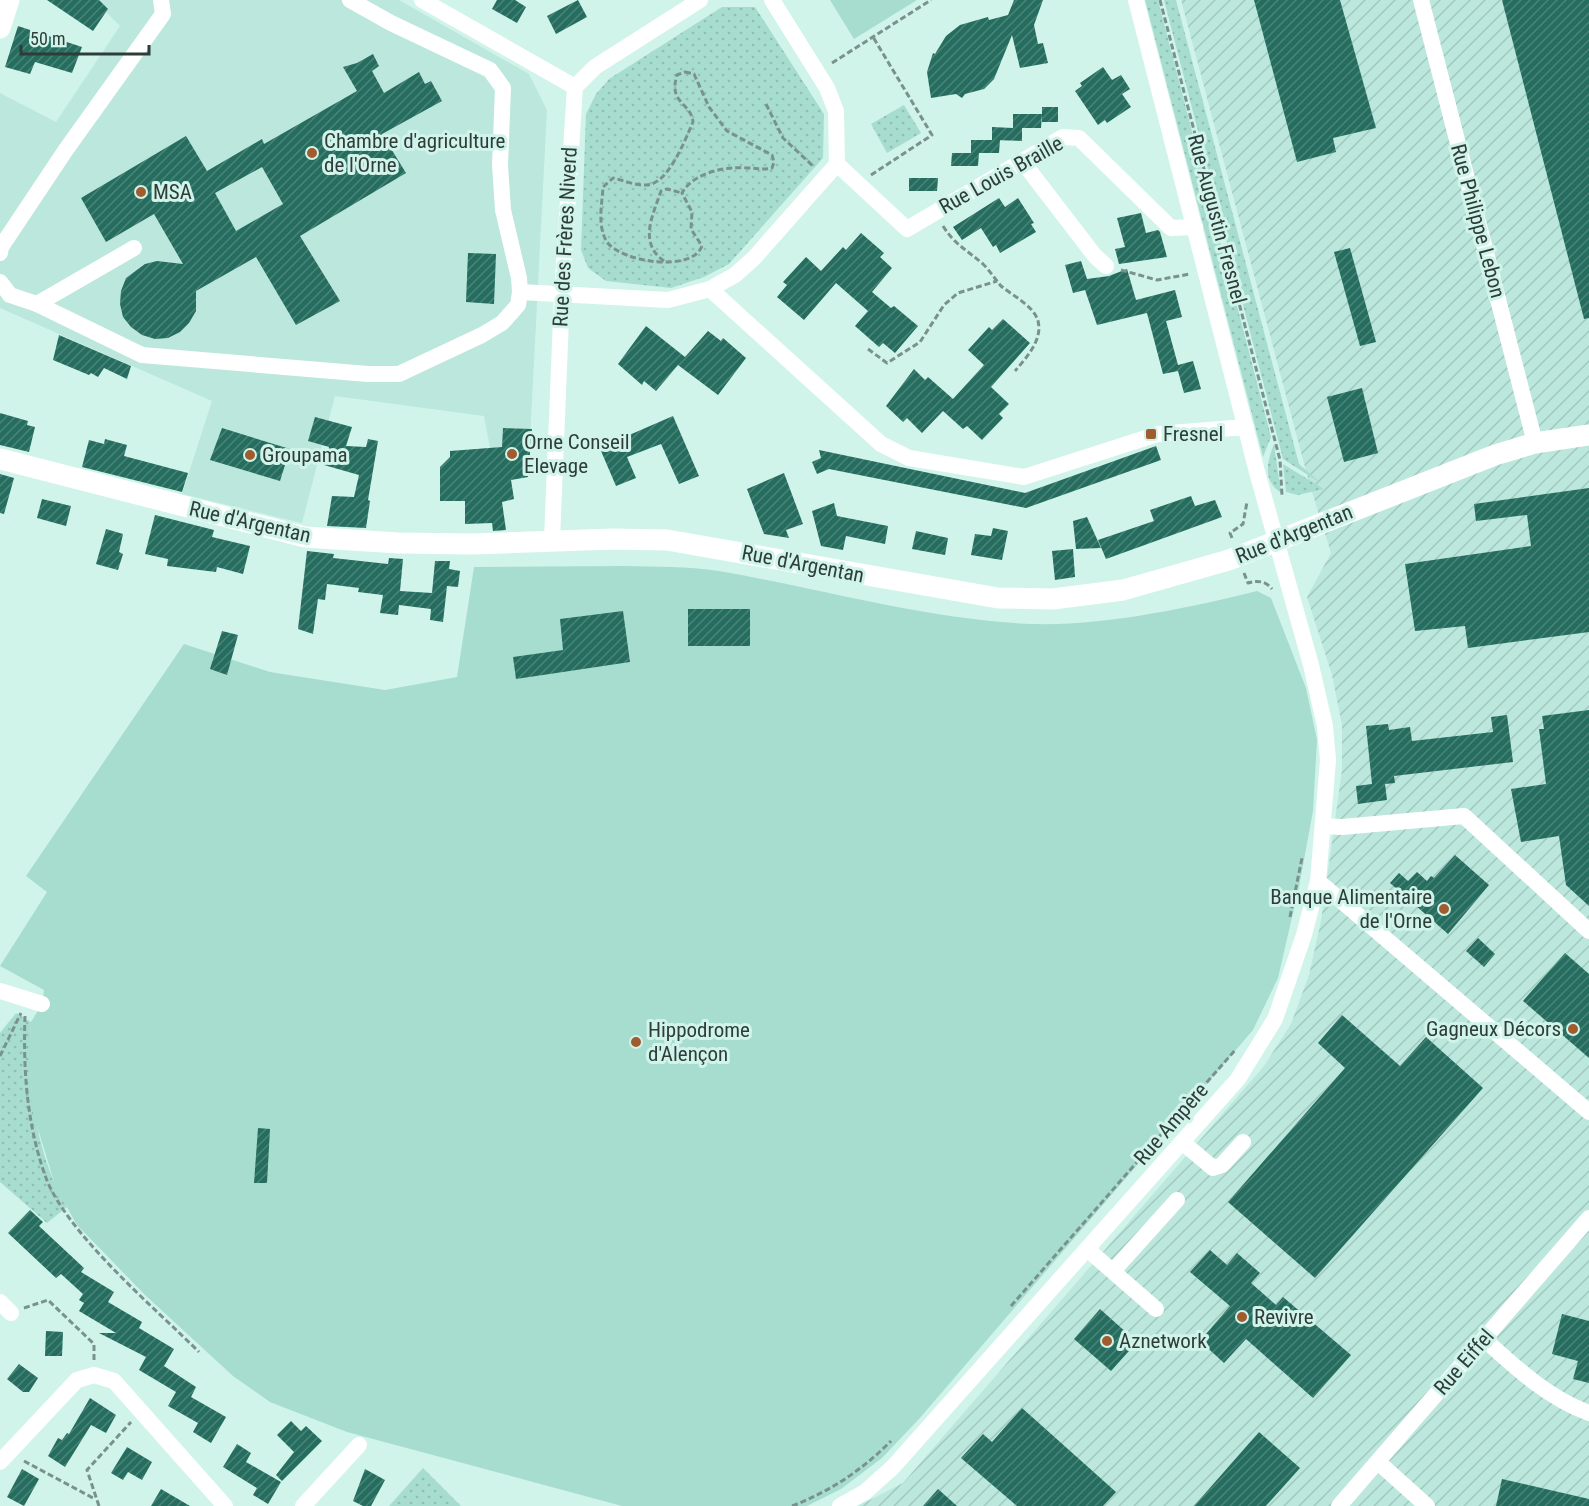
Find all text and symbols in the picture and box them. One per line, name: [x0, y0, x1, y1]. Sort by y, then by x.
scale bar: [21, 18, 148, 56]
text: 50 m: [30, 28, 65, 49]
place label: Chambre d'agriculture de l'Orne: [324, 129, 506, 177]
street label: Rue Louis Braille: [935, 131, 1067, 219]
street label: Rue Augustin Fresnel: [1183, 132, 1251, 306]
street label: Rue Philippe Lebon: [1446, 141, 1510, 301]
marker: Chambre d'agriculture de l'Orne: [305, 146, 319, 160]
street label: Rue des Frères Niverd: [548, 146, 582, 328]
place label: MSA: [153, 180, 192, 204]
marker: MSA: [134, 185, 148, 199]
place label: Fresnel: [1163, 422, 1223, 446]
marker: Fresnel: [1144, 427, 1158, 441]
place label: Orne Conseil Elevage: [524, 430, 630, 478]
place label: Groupama: [262, 443, 348, 467]
marker: Orne Conseil Elevage: [505, 447, 519, 461]
marker: Groupama: [243, 448, 257, 462]
street label: Rue d'Argentan: [187, 496, 313, 548]
street label: Rue d'Argentan: [1232, 500, 1356, 568]
street label: Rue d'Argentan: [740, 540, 866, 588]
place label: Banque Alimentaire de l'Orne: [1270, 885, 1432, 933]
marker: Banque Alimentaire de l'Orne: [1437, 902, 1451, 916]
place label: Gagneux Décors: [1426, 1017, 1561, 1041]
place label: Hippodrome d'Alençon: [648, 1018, 750, 1066]
marker: Gagneux Décors: [1566, 1022, 1580, 1036]
marker: Hippodrome d'Alençon: [629, 1035, 643, 1049]
street label: Rue Ampère: [1129, 1078, 1213, 1170]
place label: Revivre: [1254, 1305, 1314, 1329]
marker: Revivre: [1235, 1310, 1249, 1324]
street label: Rue Eiffel: [1429, 1324, 1499, 1400]
place label: Aznetwork: [1119, 1329, 1207, 1353]
marker: Aznetwork: [1100, 1334, 1114, 1348]

